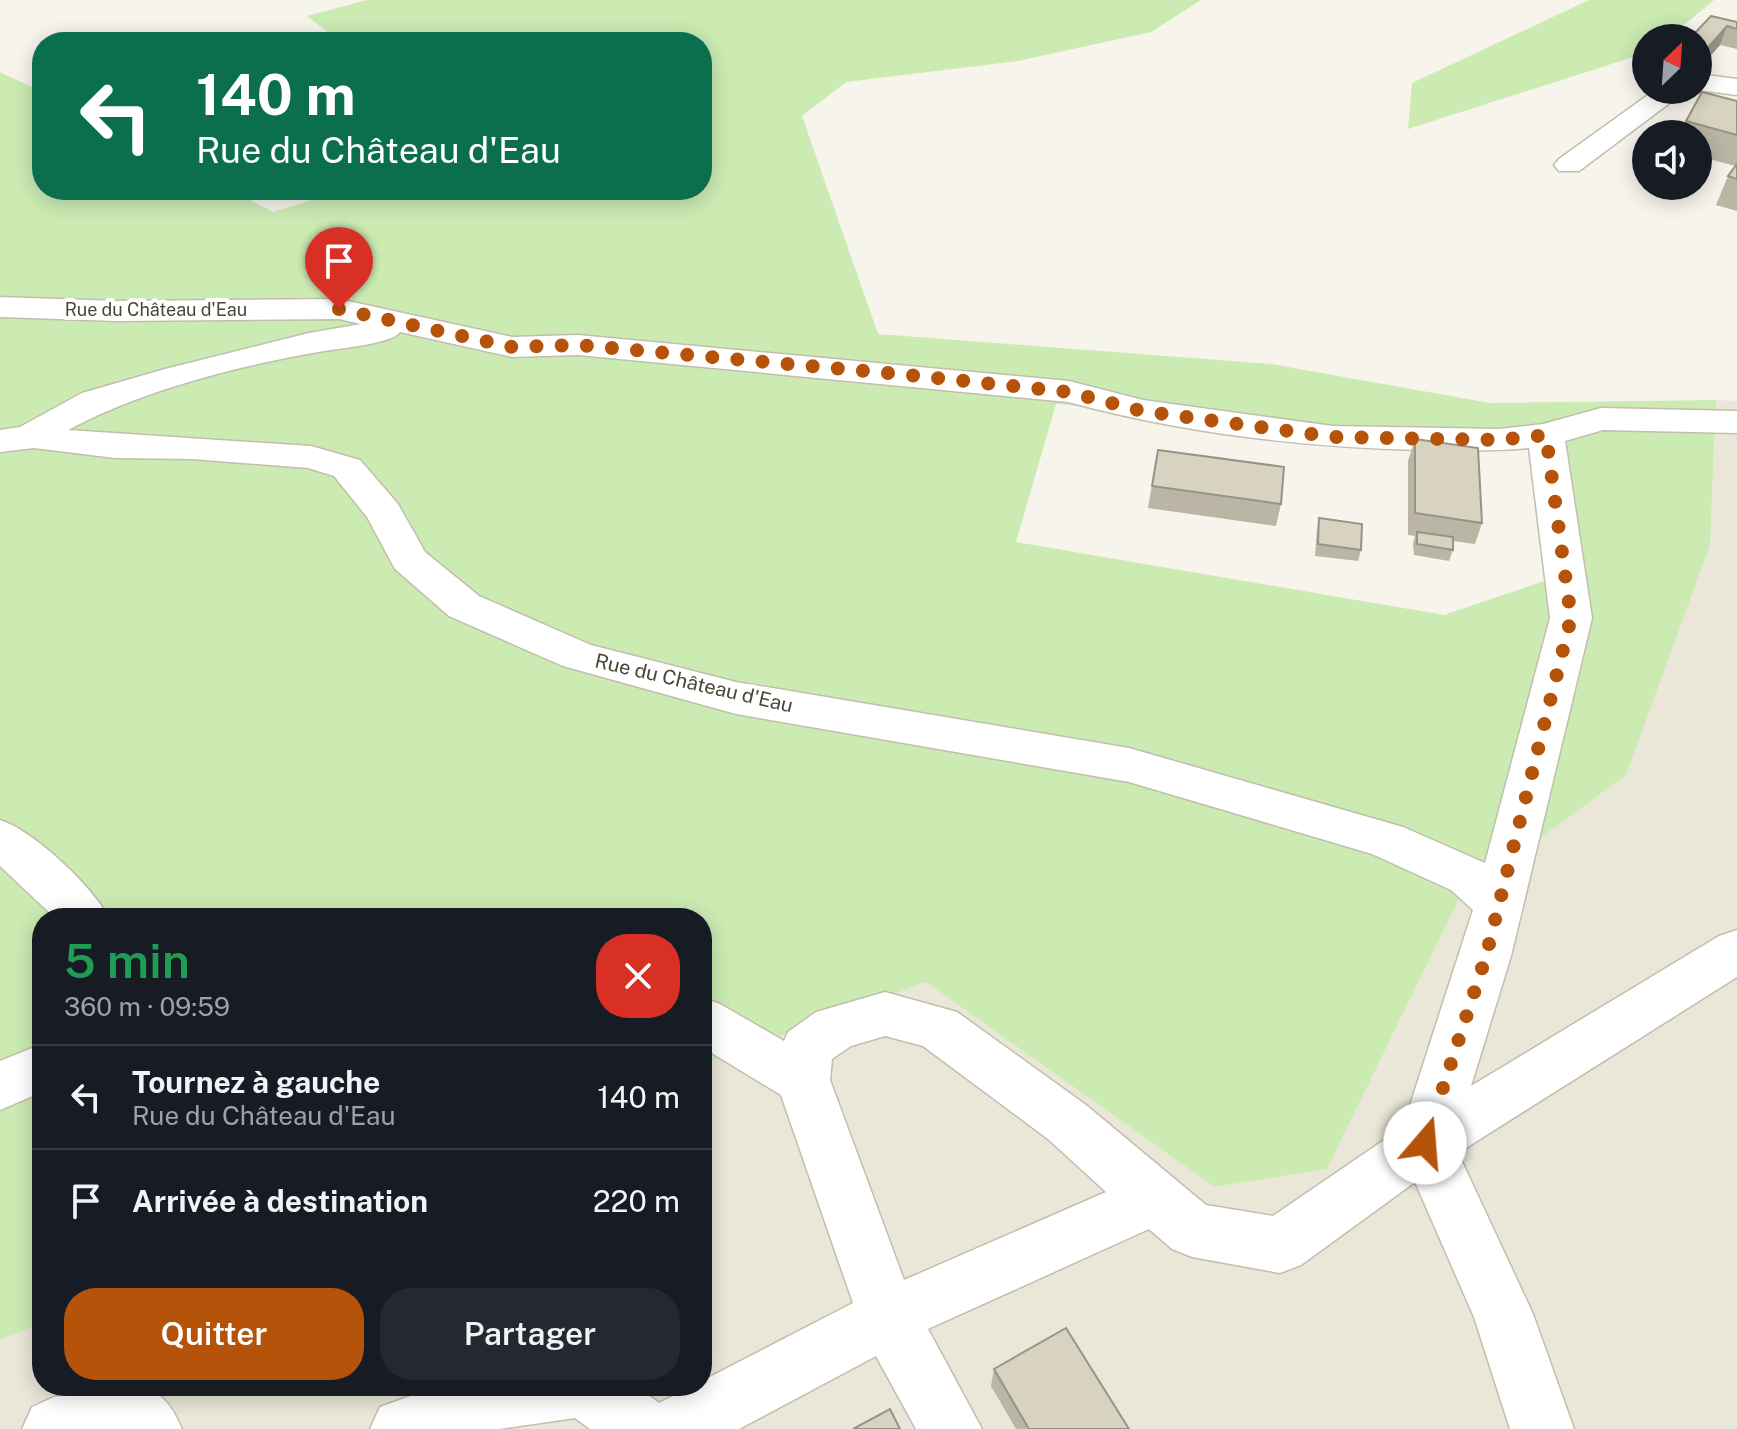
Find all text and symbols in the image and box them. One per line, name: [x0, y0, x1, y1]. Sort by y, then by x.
north arrow: [1632, 24, 1712, 104]
map controls: [1632, 24, 1712, 200]
text: 140 m: [196, 62, 356, 128]
icon: left: [64, 64, 168, 168]
button: sound: [1632, 120, 1712, 200]
text: Rue du Château d'Eau: [196, 129, 561, 171]
pin: [305, 227, 373, 309]
icon: arrive: [317, 239, 361, 283]
street label: Rue du Château d'Eau: [65, 299, 247, 320]
street label: Rue du Château d'Eau: [593, 649, 795, 717]
text: 5 min: [64, 932, 190, 989]
button: close: [596, 934, 680, 1018]
text: 360 m · 09:59: [64, 991, 230, 1022]
text: Tournez à gauche: [132, 1064, 380, 1100]
icon: left: [64, 1075, 108, 1119]
text: 140 m: [597, 1079, 680, 1115]
text: Rue du Château d'Eau: [132, 1100, 396, 1131]
position arrow: [1383, 1101, 1467, 1185]
icon: arrive: [64, 1179, 108, 1223]
text: Arrivée à destination: [132, 1183, 428, 1219]
text: 220 m: [593, 1183, 680, 1219]
button: Quitter: [64, 1288, 364, 1380]
button: Partager: [380, 1288, 680, 1380]

